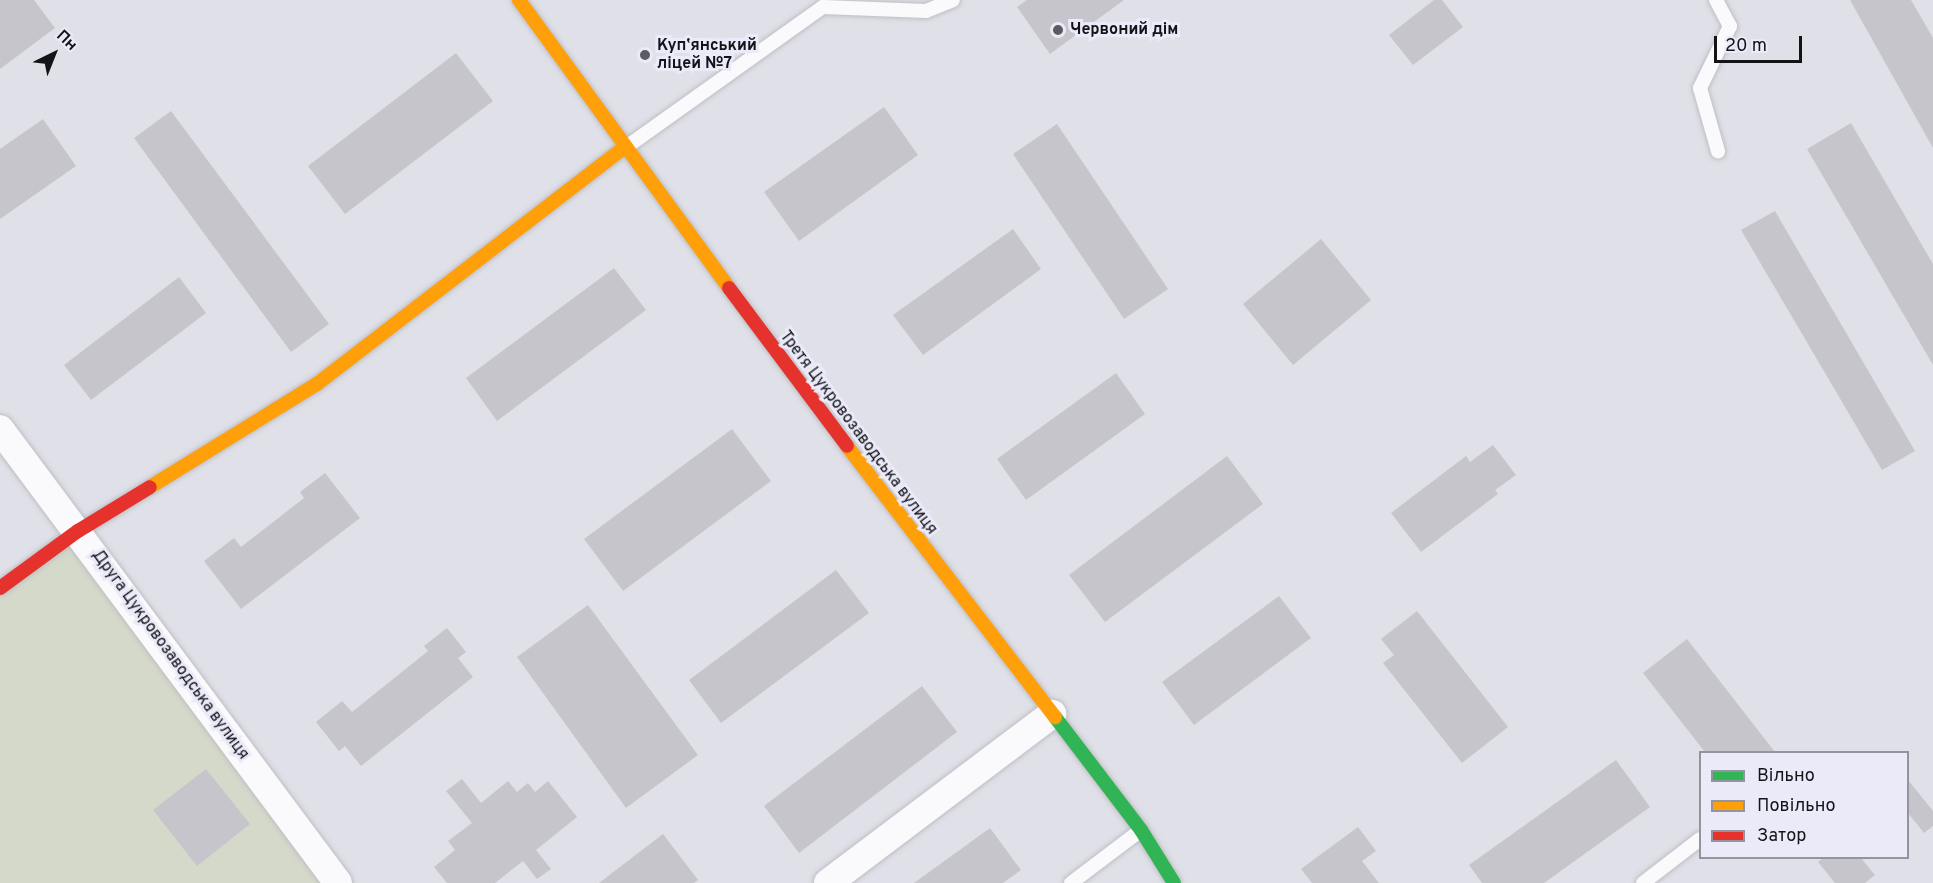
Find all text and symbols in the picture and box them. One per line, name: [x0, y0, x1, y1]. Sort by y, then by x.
place label: Червоний дім: [1070, 20, 1178, 40]
marker: Червоний дім: [1051, 23, 1065, 37]
north arrow: [24, 24, 84, 84]
scale bar: [1717, 24, 1806, 62]
text: Пн: [52, 26, 81, 56]
text: 20 m: [1725, 35, 1767, 58]
place label: Купʼянський ліцей №7: [657, 36, 757, 74]
marker: Купʼянський ліцей №7: [638, 48, 652, 62]
street label: Третя Цукровозаводська вулиця: [775, 327, 941, 539]
street label: Друга Цукровозаводська вулиця: [87, 546, 253, 764]
legend: [1699, 751, 1909, 859]
text: Вільно: [1757, 765, 1815, 788]
text: Повільно: [1757, 795, 1836, 818]
text: Затор: [1757, 825, 1806, 848]

